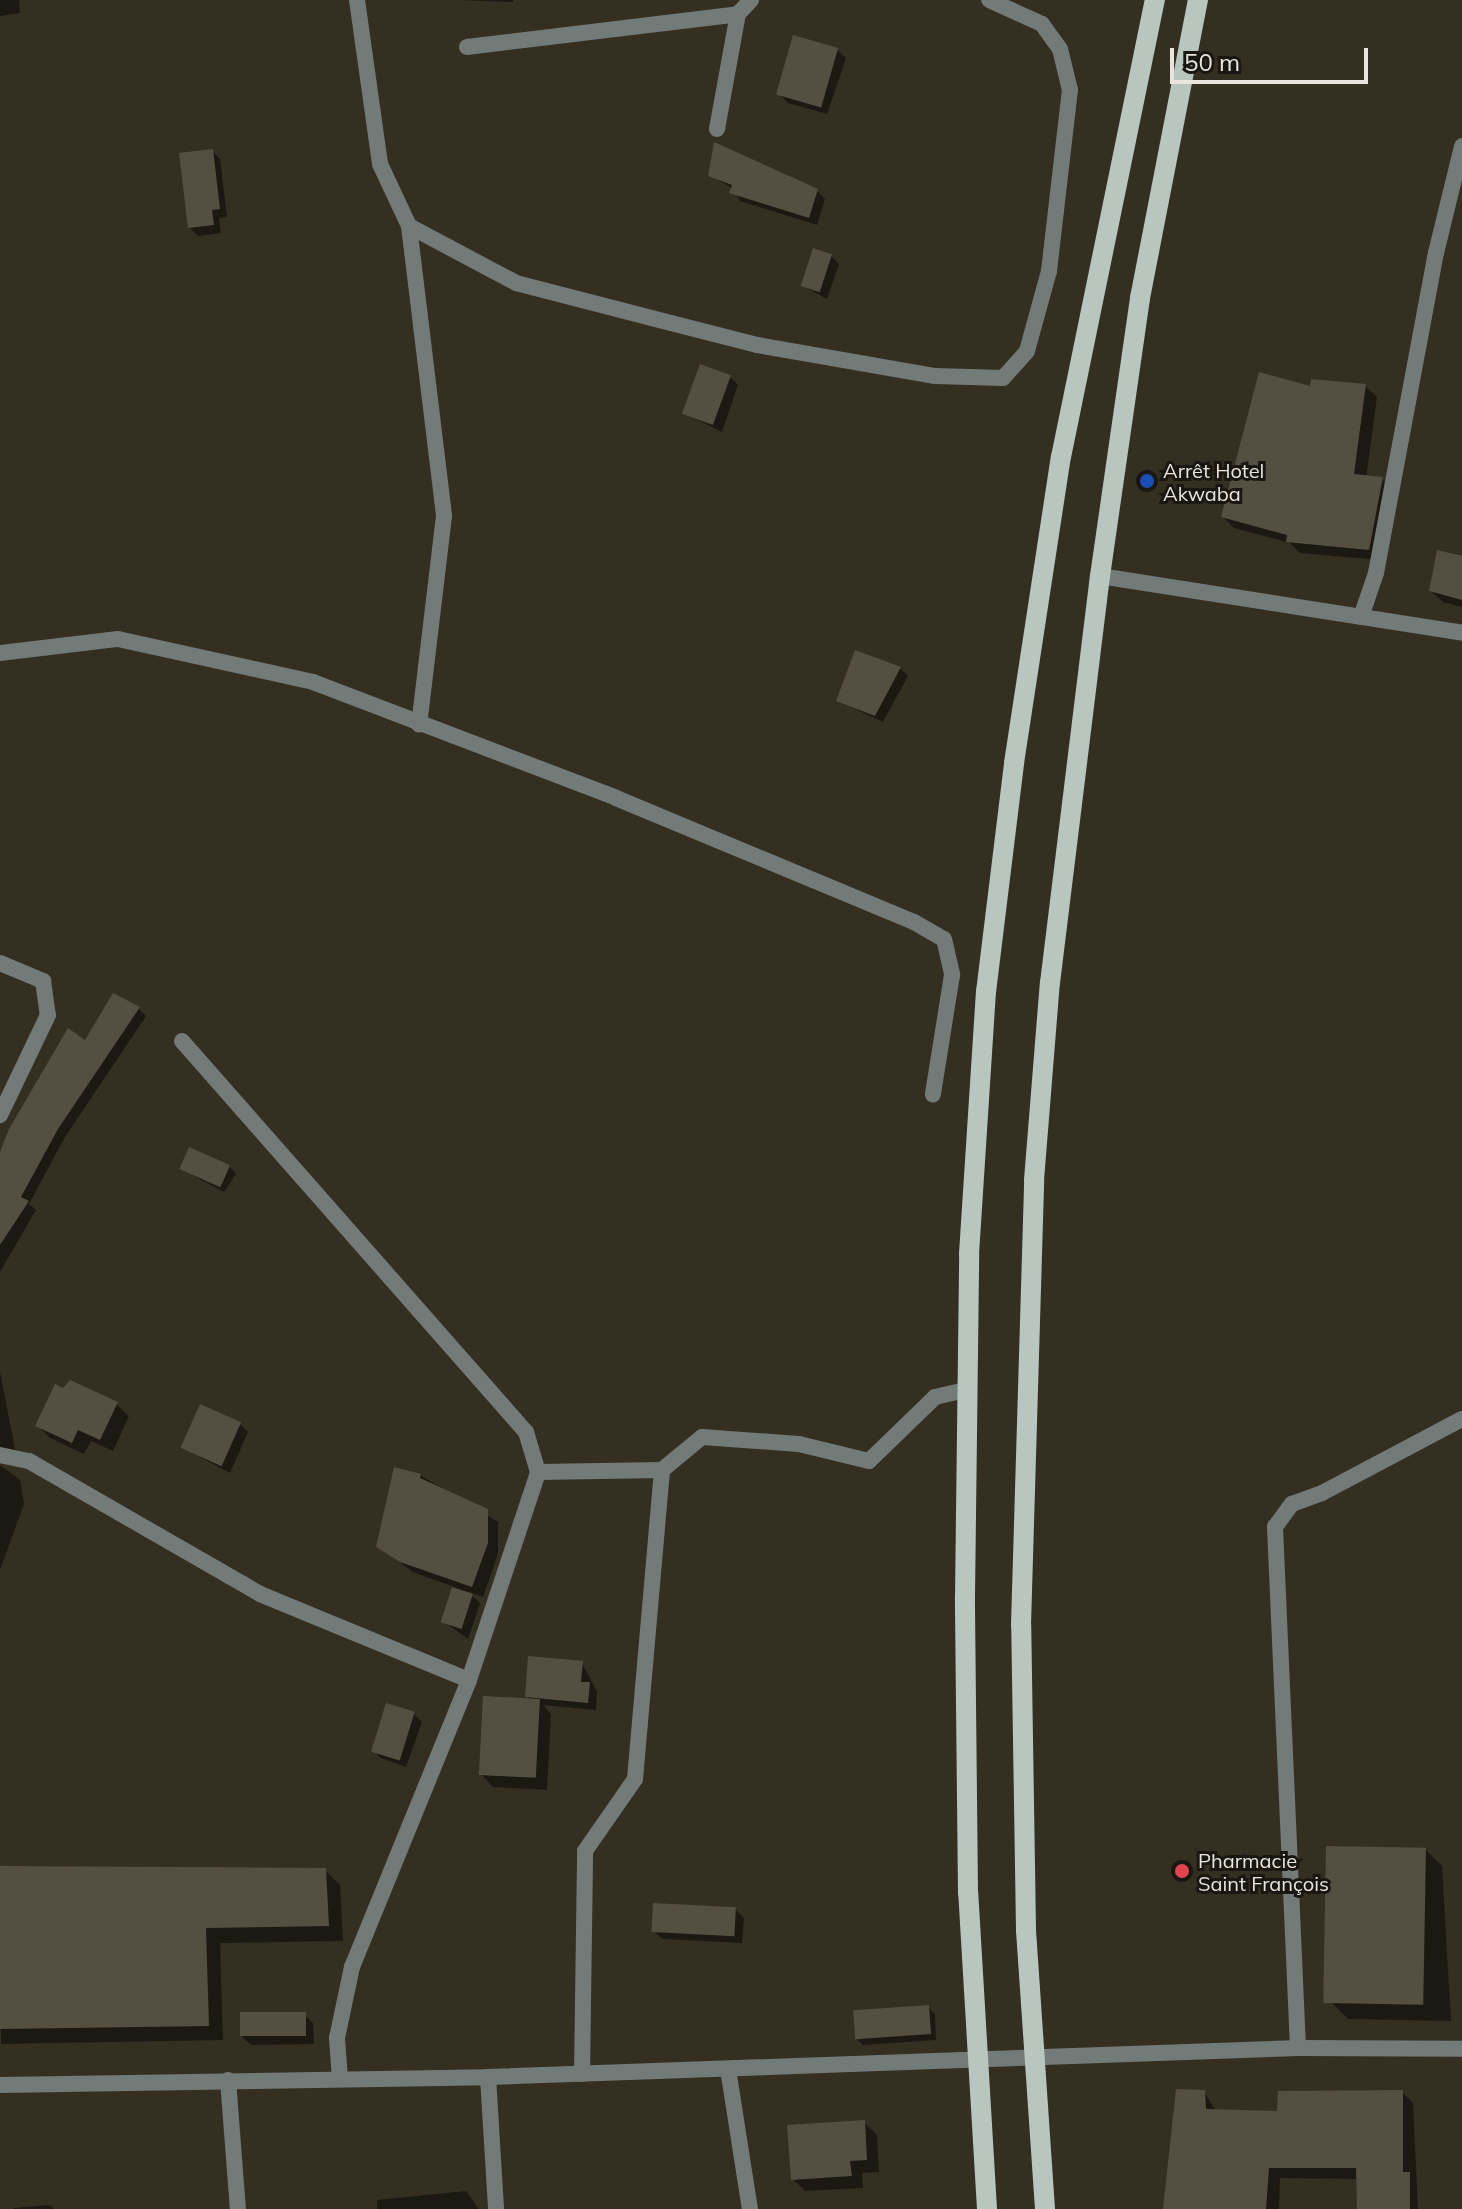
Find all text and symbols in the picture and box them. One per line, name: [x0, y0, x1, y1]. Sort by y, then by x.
scale bar: [1174, 32, 1372, 82]
text: 50 m: [1184, 47, 1240, 77]
place label: Arrêt Hotel Akwaba: [1163, 458, 1264, 505]
marker: Arrêt Hotel Akwaba: [1138, 472, 1156, 490]
place label: Pharmacie Saint François: [1198, 1848, 1329, 1895]
marker: Pharmacie Saint François: [1173, 1862, 1191, 1880]

